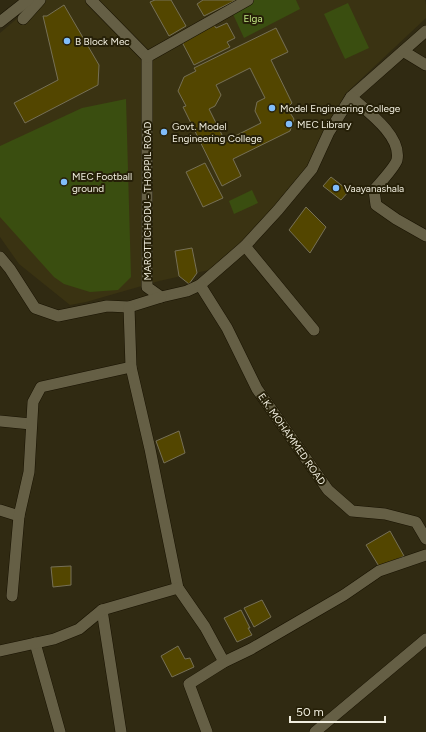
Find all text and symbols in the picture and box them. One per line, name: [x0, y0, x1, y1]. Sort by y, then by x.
park label: Elga: [243, 12, 263, 25]
place label: B Block Mec: [75, 35, 130, 48]
marker: B Block Mec: [62, 36, 72, 46]
place label: Model Engineering College: [280, 102, 401, 115]
marker: Model Engineering College: [267, 103, 277, 113]
place label: MEC Library: [297, 118, 352, 131]
marker: MEC Library: [284, 119, 294, 129]
place label: Govt. Model Engineering College: [172, 120, 263, 145]
street label: MAROTTICHODU - THOPPIL ROAD: [141, 121, 154, 280]
marker: Govt. Model Engineering College: [159, 127, 169, 137]
place label: MEC Football ground: [72, 170, 132, 195]
marker: MEC Football ground: [59, 177, 69, 187]
place label: Vaayanashala: [344, 182, 404, 195]
marker: Vaayanashala: [331, 183, 341, 193]
street label: E.K. MOHAMMED ROAD: [255, 391, 329, 487]
scale bar: [290, 698, 385, 724]
text: 50 m: [296, 705, 324, 719]

